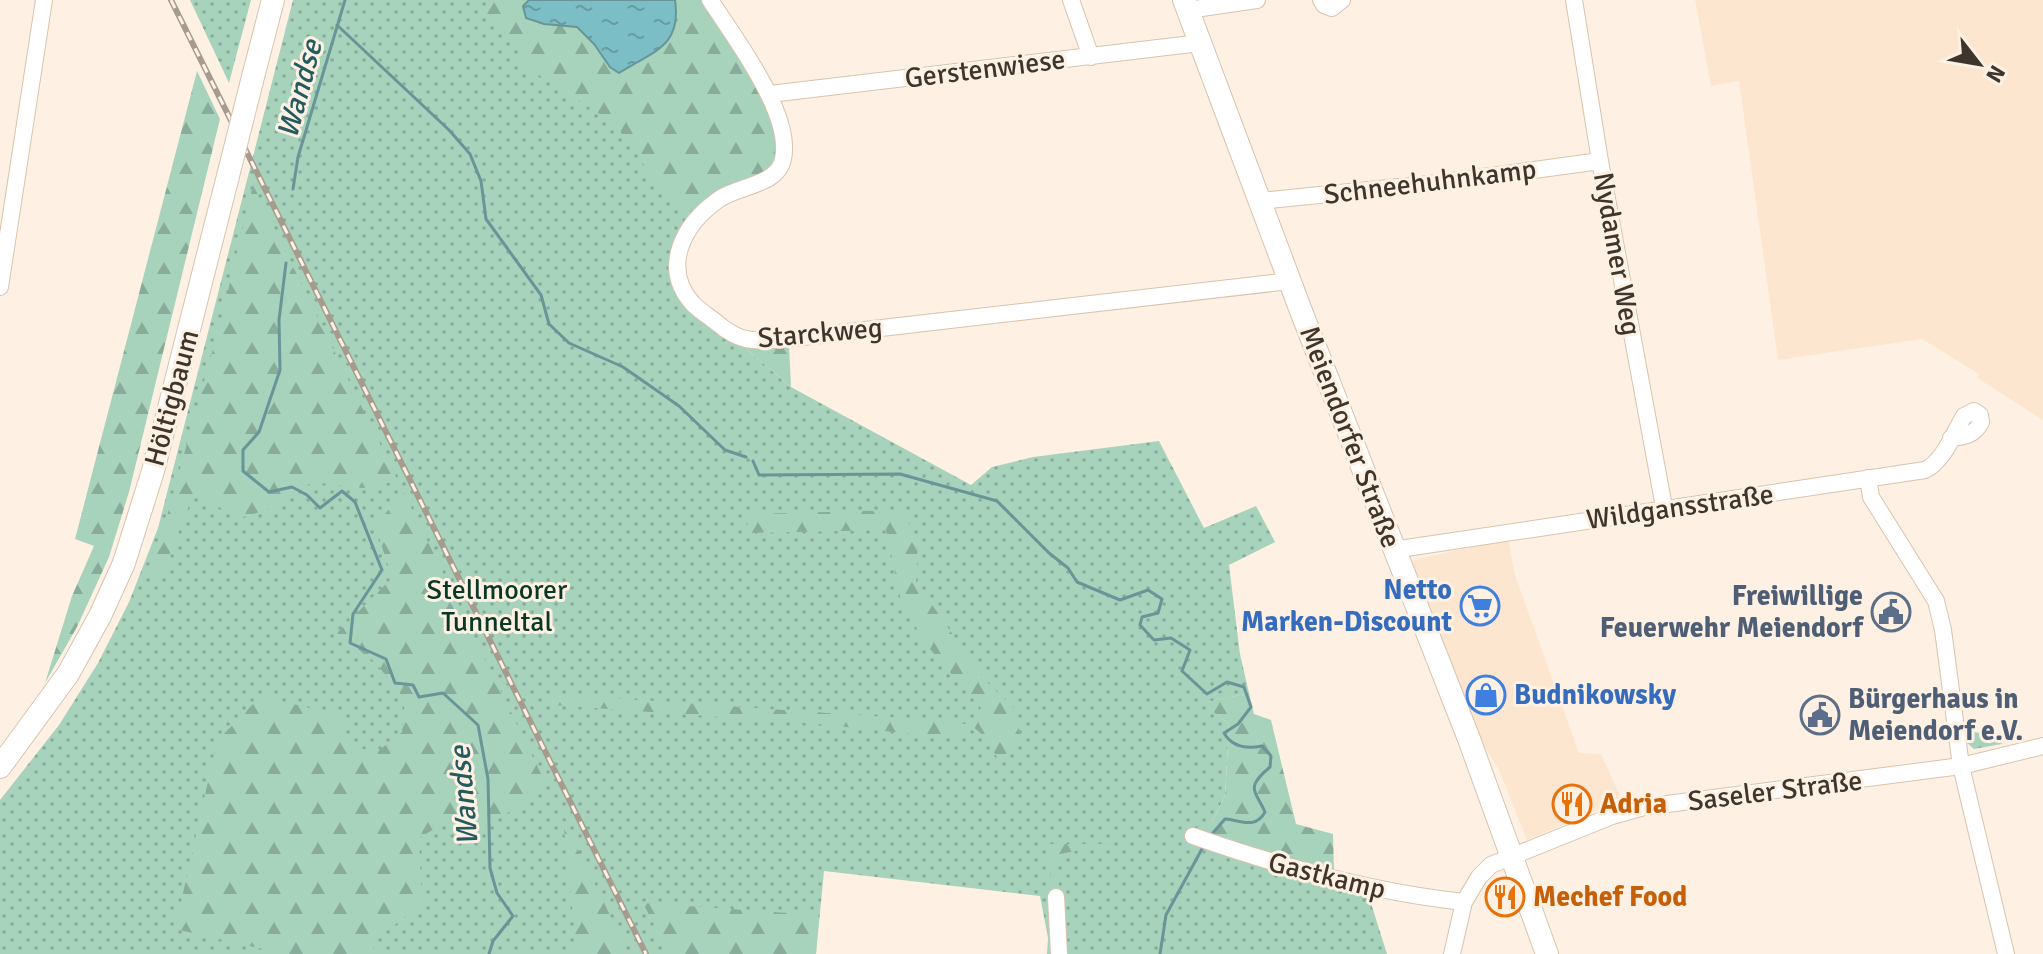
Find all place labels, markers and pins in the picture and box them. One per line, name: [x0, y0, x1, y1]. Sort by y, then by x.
place label: Netto Marken-Discount: [1241, 573, 1453, 639]
place label: Freiwillige Feuerwehr Meiendorf: [1600, 579, 1865, 645]
supermarket icon: Netto Marken-Discount: [1459, 585, 1501, 627]
public building icon: Freiwillige Feuerwehr Meiendorf: [1870, 591, 1912, 633]
shop icon: Budnikowsky: [1465, 674, 1507, 716]
place label: Budnikowsky: [1514, 678, 1676, 712]
place label: Bürgerhaus in Meiendorf e.V.: [1848, 682, 2023, 748]
public building icon: Bürgerhaus in Meiendorf e.V.: [1799, 694, 1841, 736]
restaurant icon: Adria: [1551, 783, 1593, 825]
place label: Adria: [1600, 787, 1667, 821]
restaurant icon: Mechef Food: [1484, 876, 1526, 918]
place label: Mechef Food: [1533, 880, 1687, 914]

